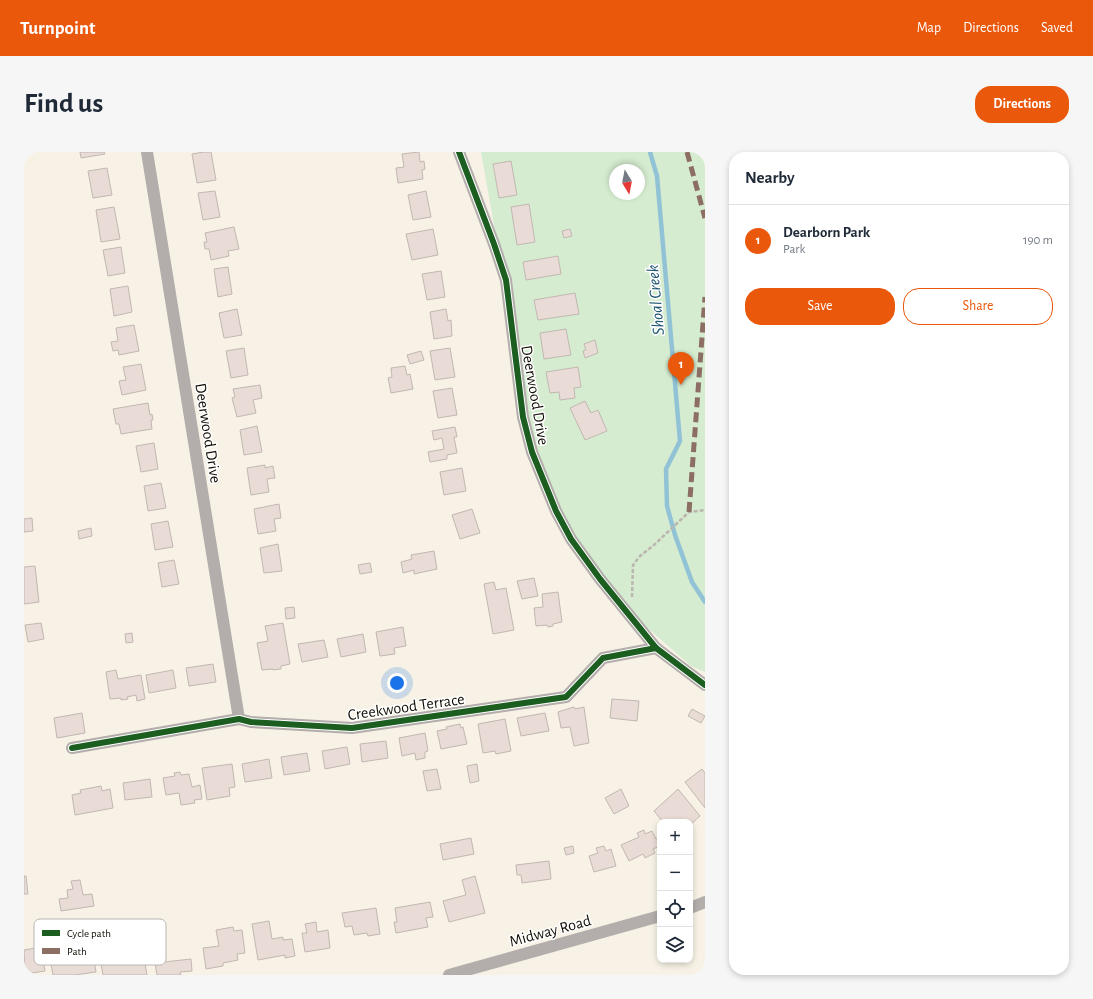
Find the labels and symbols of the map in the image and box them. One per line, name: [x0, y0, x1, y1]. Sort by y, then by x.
north arrow: [609, 164, 645, 200]
water label: Shoal Creek: [644, 264, 667, 336]
street label: Deerwood Drive: [518, 344, 552, 446]
pin: 1: [668, 352, 694, 385]
street label: Deerwood Drive: [192, 382, 224, 484]
your location: [387, 673, 407, 693]
street label: Creekwood Terrace: [347, 691, 466, 723]
street label: Midway Road: [508, 912, 593, 951]
legend: [34, 919, 166, 965]
text: Cycle path: [67, 928, 111, 939]
text: Path: [67, 946, 87, 957]

